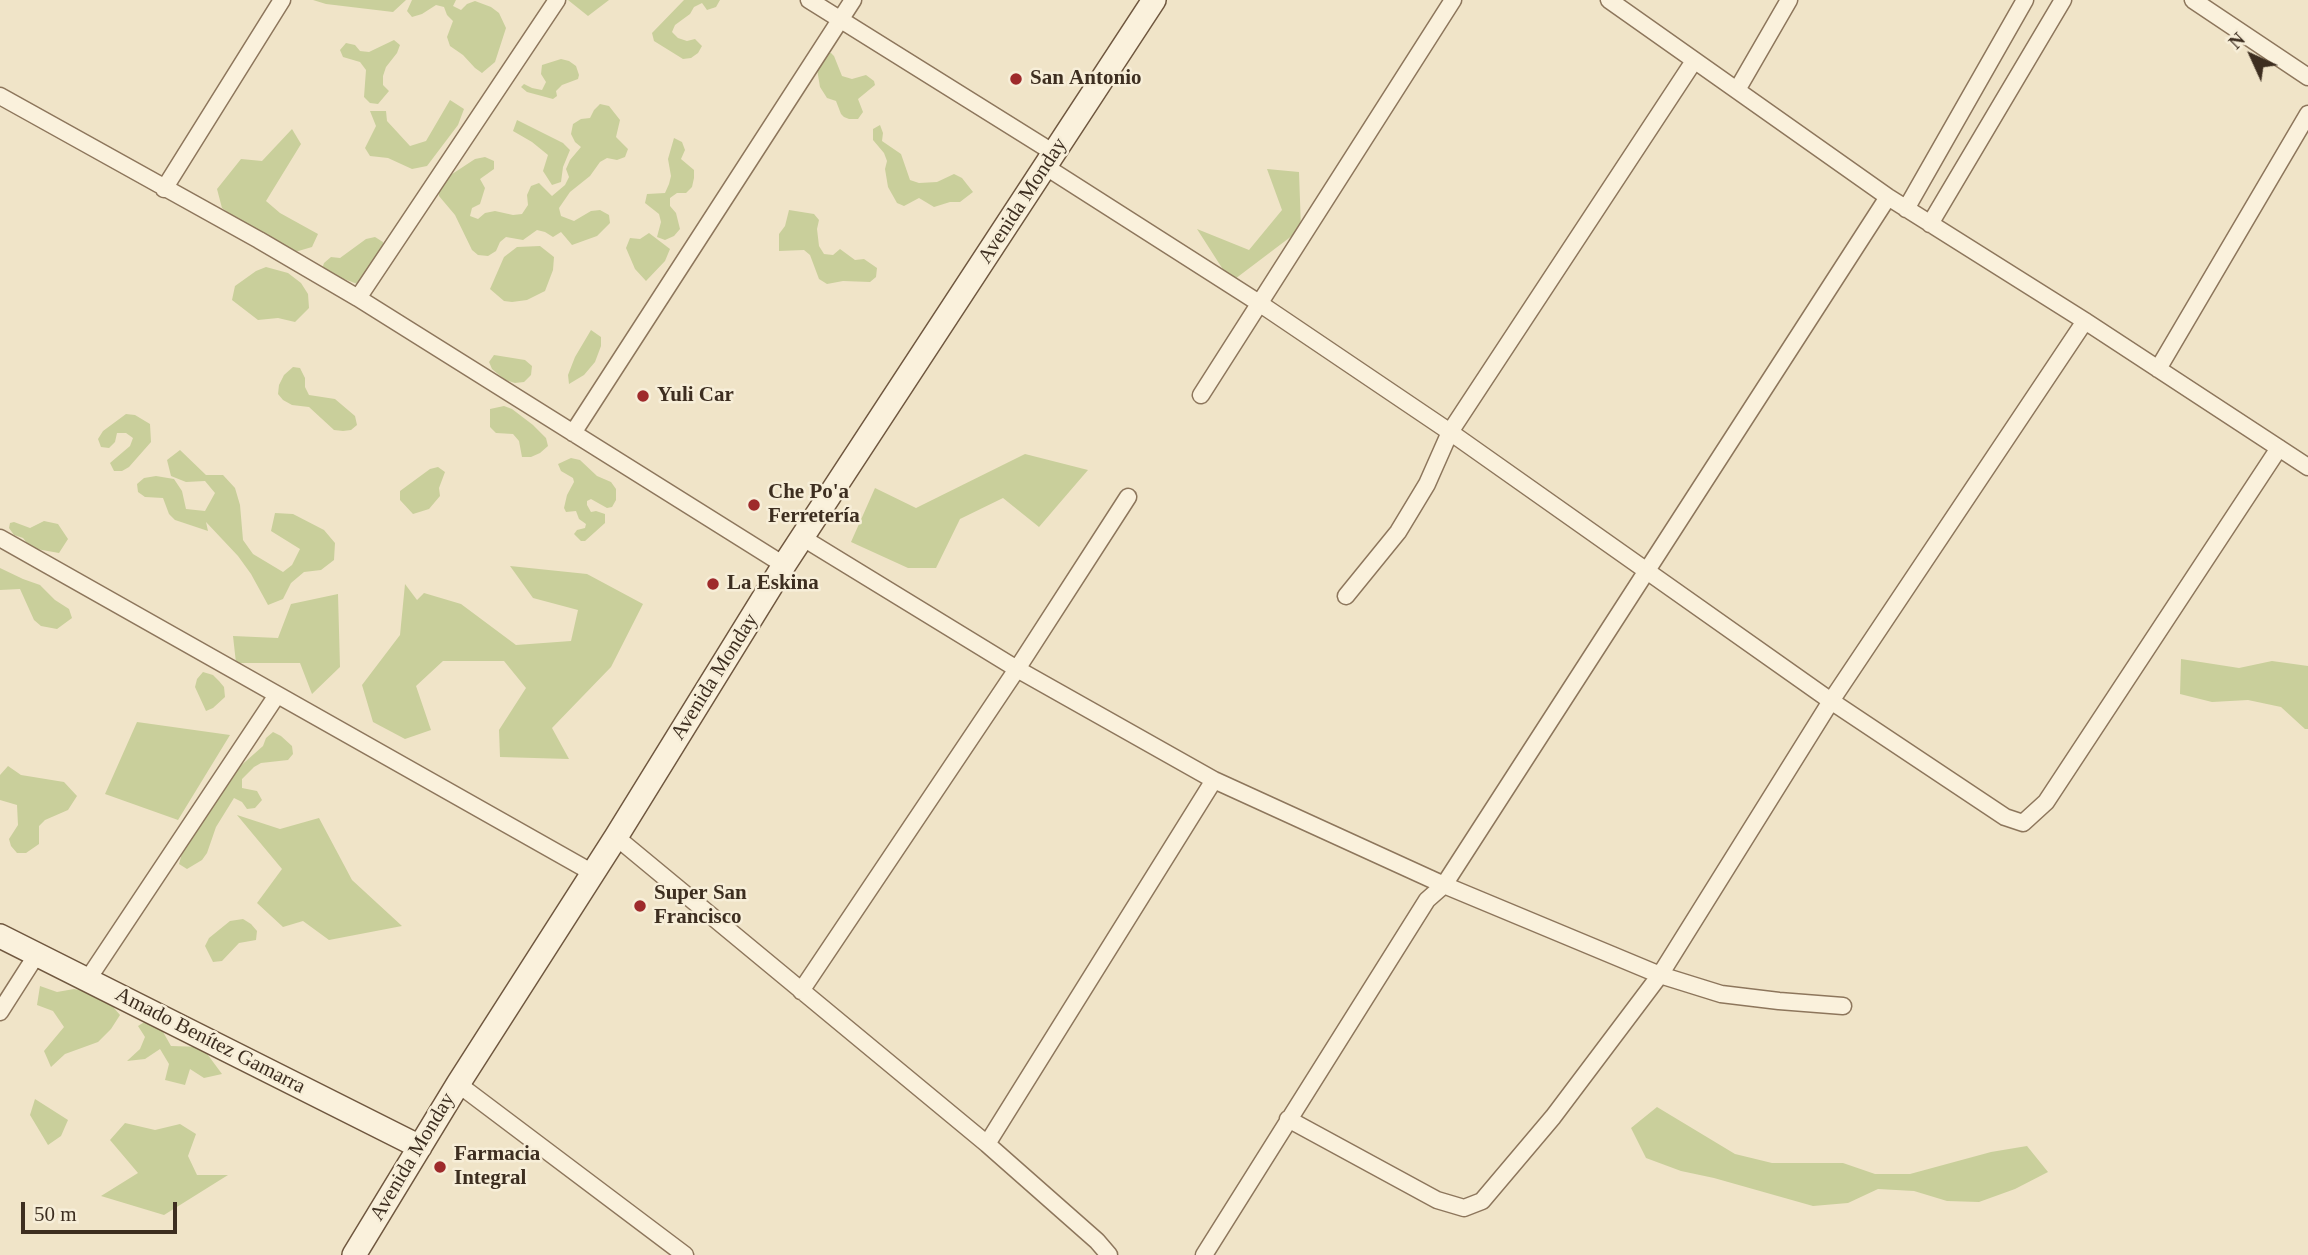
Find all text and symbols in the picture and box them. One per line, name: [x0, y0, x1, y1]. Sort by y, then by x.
north arrow: [2217, 21, 2287, 91]
text: N: [2225, 29, 2249, 53]
place label: San Antonio: [1030, 66, 1141, 92]
marker: San Antonio: [1008, 71, 1024, 87]
street label: Avenida Monday: [973, 133, 1073, 269]
place label: Yuli Car: [657, 383, 734, 409]
marker: Yuli Car: [635, 388, 651, 404]
place label: Che Po'a Ferretería: [768, 480, 860, 530]
marker: Che Po'a Ferretería: [746, 497, 762, 513]
place label: La Eskina: [727, 571, 819, 597]
marker: La Eskina: [705, 576, 721, 592]
street label: Avenida Monday: [666, 609, 764, 745]
place label: Super San Francisco: [654, 881, 747, 931]
marker: Super San Francisco: [632, 898, 648, 914]
street label: Amado Benítez Gamarra: [111, 982, 309, 1100]
street label: Avenida Monday: [365, 1088, 461, 1226]
place label: Farmacia Integral: [454, 1142, 540, 1192]
marker: Farmacia Integral: [432, 1159, 448, 1175]
scale bar: [24, 1188, 180, 1232]
text: 50 m: [34, 1202, 77, 1226]

